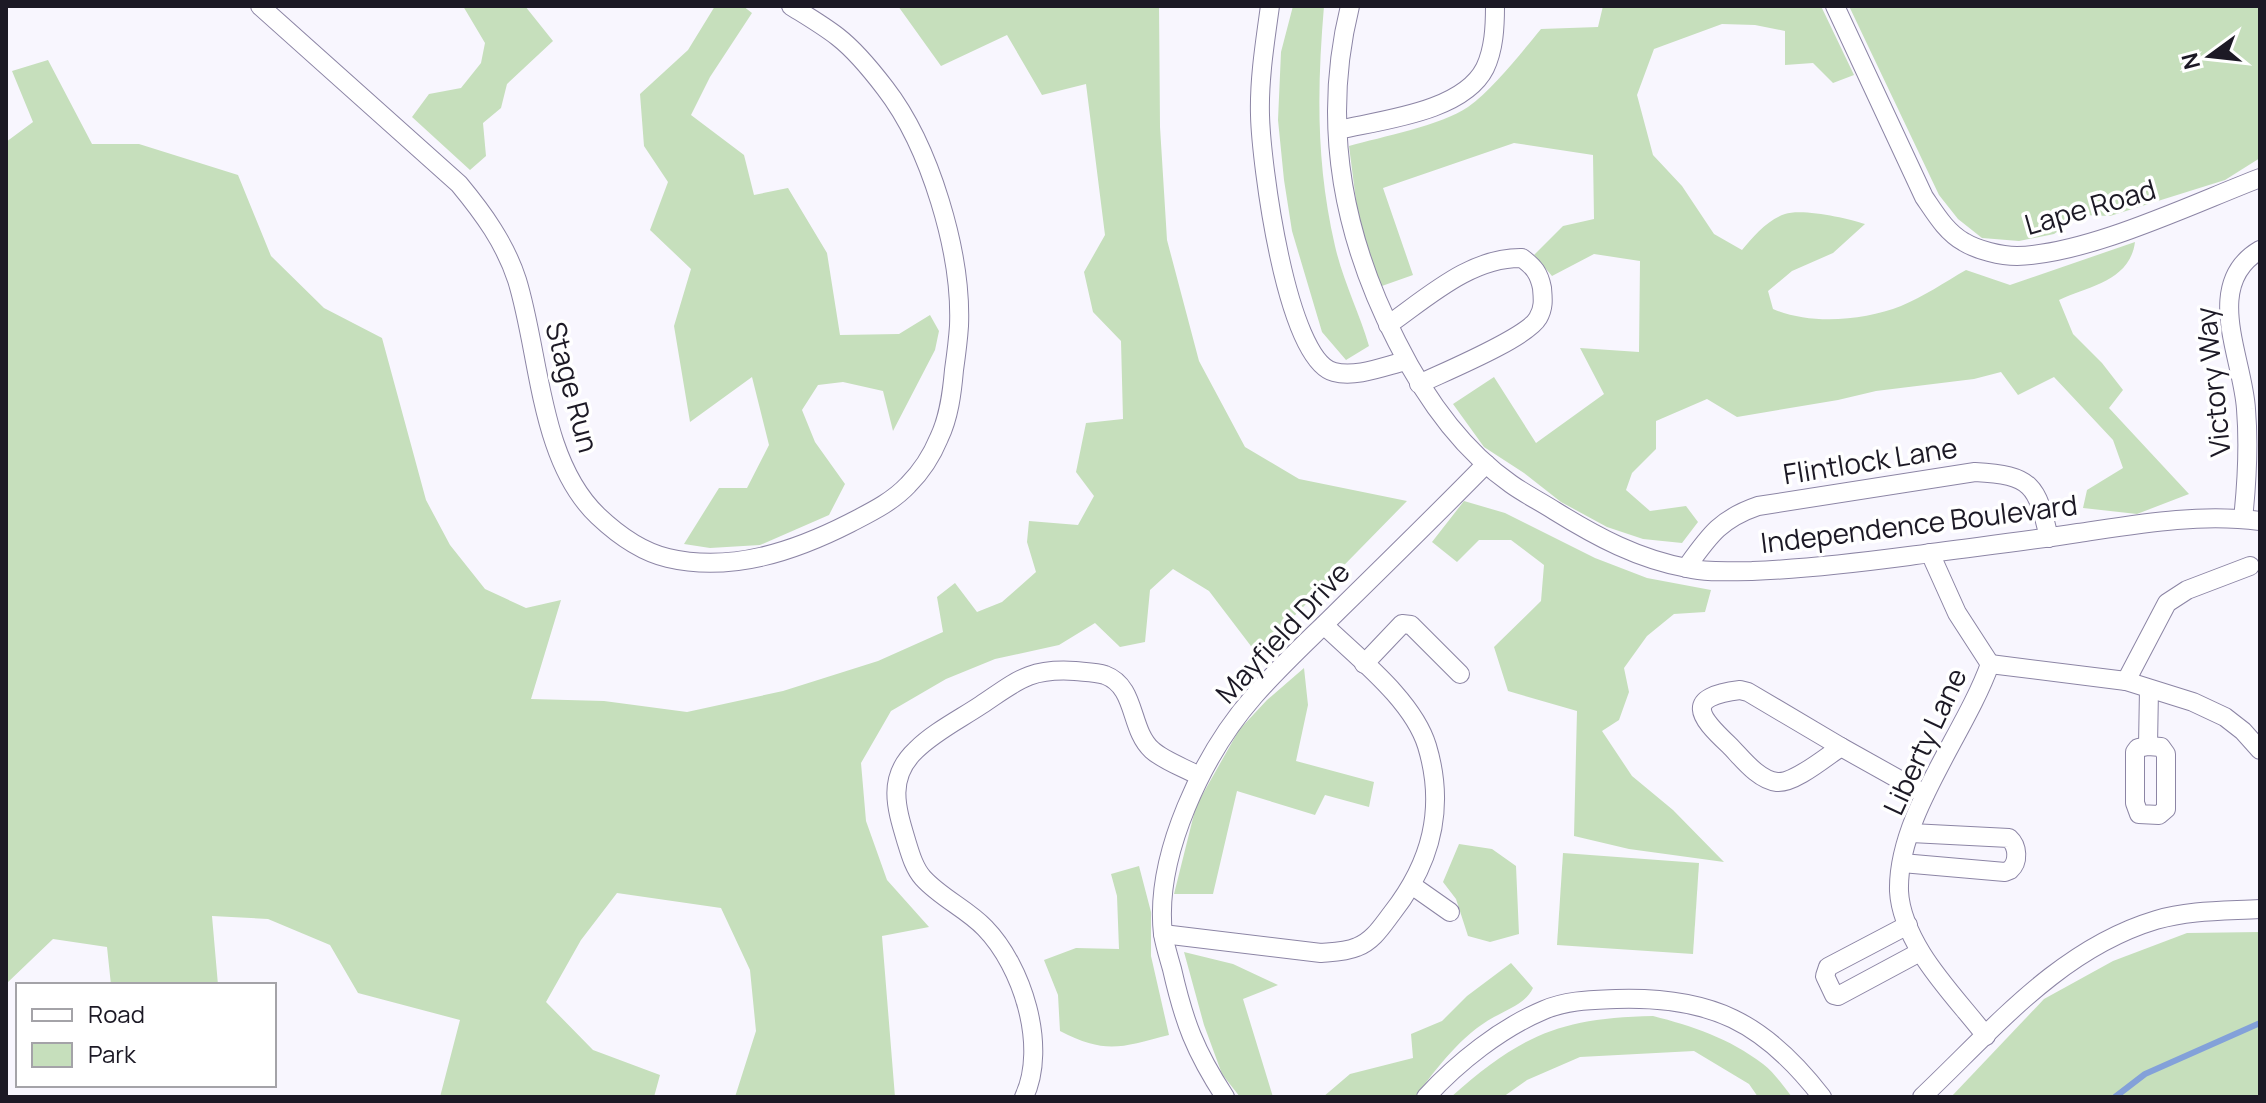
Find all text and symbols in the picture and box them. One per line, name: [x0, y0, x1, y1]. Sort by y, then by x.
north arrow: [2170, 16, 2250, 96]
text: N: [2174, 50, 2207, 73]
street label: Lape Road: [2020, 169, 2160, 243]
street label: Victory Way: [2185, 305, 2239, 459]
street label: Stage Run: [537, 318, 609, 456]
street label: Flintlock Lane: [1780, 427, 1960, 493]
street label: Independence Boulevard: [1758, 485, 2080, 561]
street label: Mayfield Drive: [1207, 553, 1357, 711]
street label: Liberty Lane: [1873, 661, 1975, 821]
legend: [16, 983, 276, 1087]
text: Road: [88, 997, 145, 1030]
text: Park: [88, 1037, 137, 1070]

